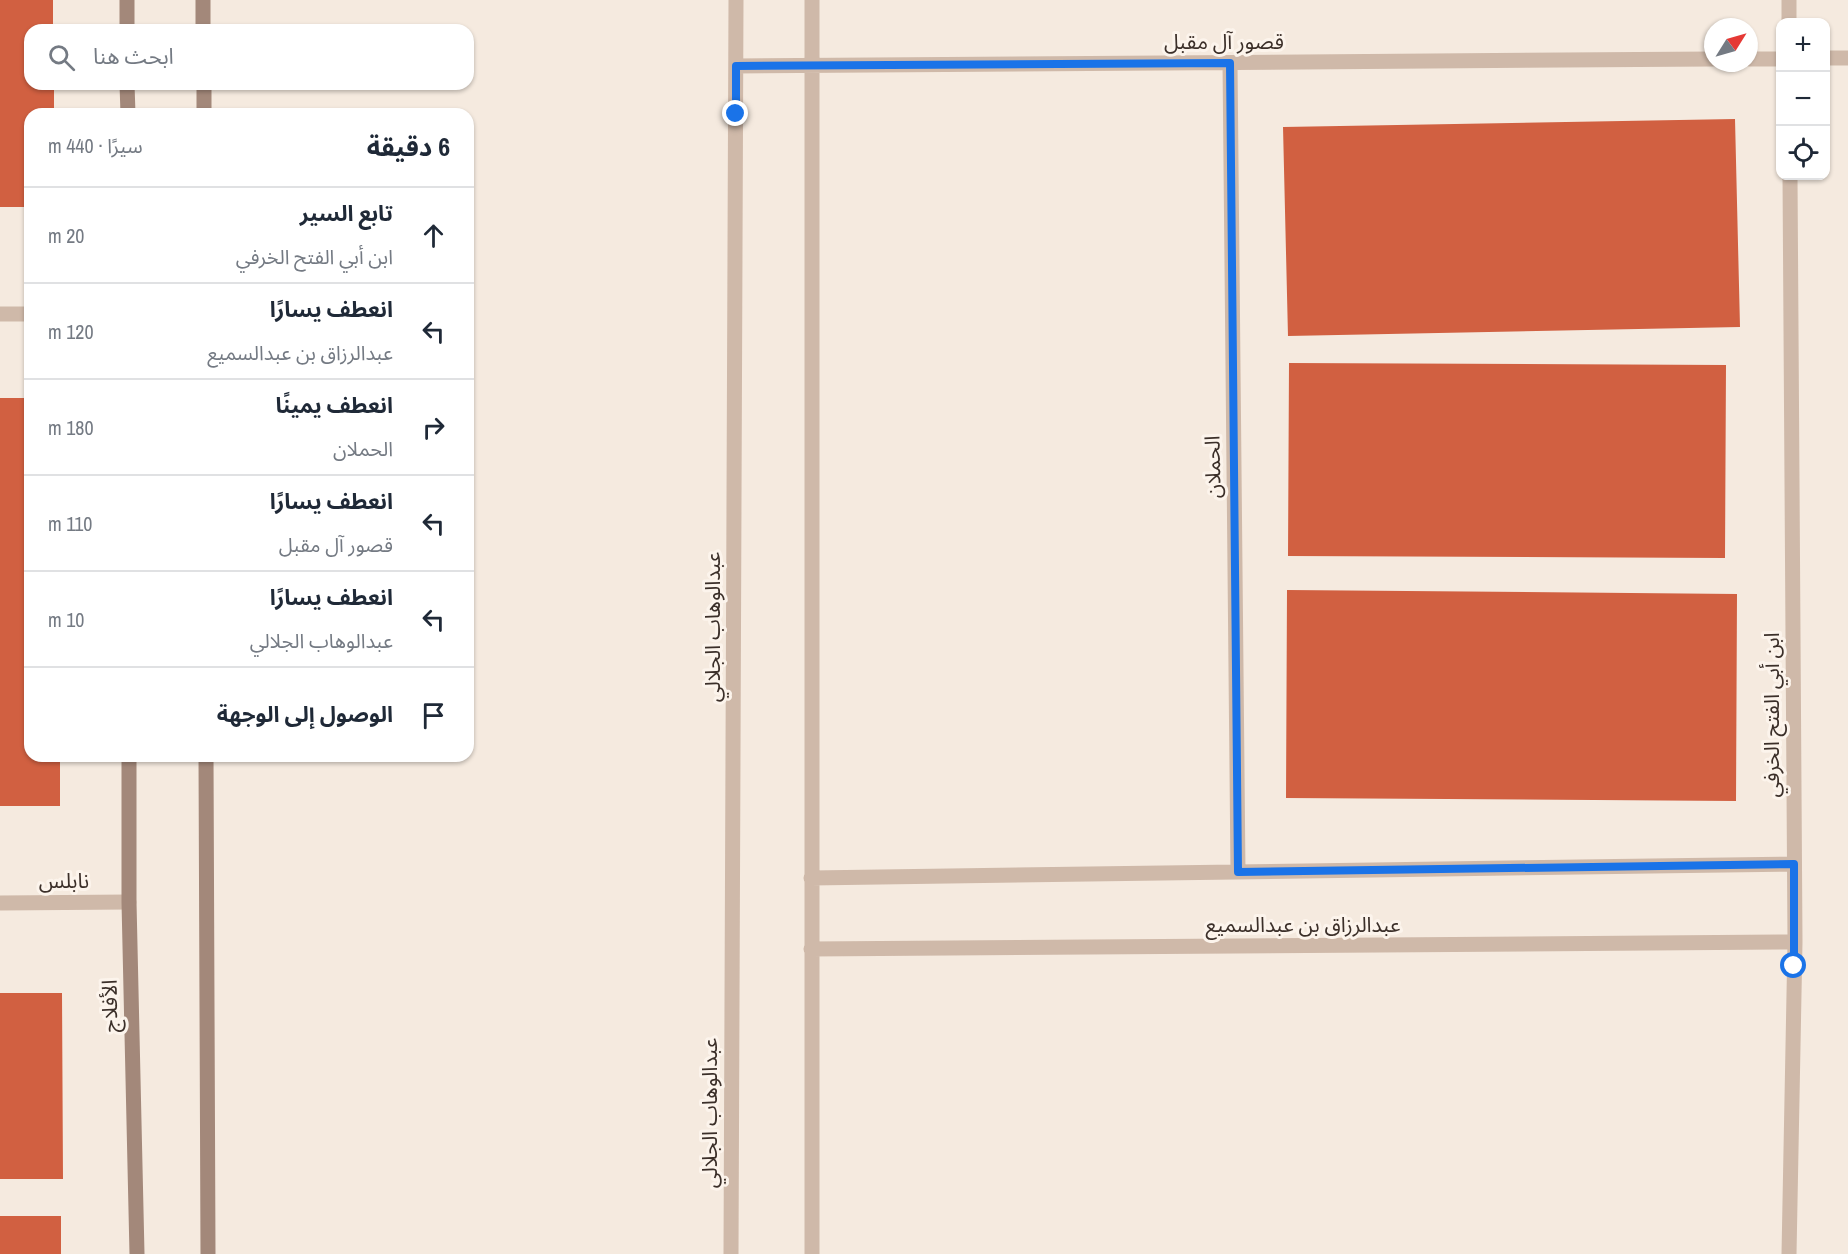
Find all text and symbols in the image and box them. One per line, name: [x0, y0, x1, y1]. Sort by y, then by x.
north arrow: [1704, 18, 1758, 72]
map controls: [1776, 18, 1830, 180]
button: +: [1776, 18, 1830, 72]
search box: [24, 24, 474, 90]
street label: قصور آل مقبل: [1164, 27, 1284, 56]
icon: search: [45, 41, 78, 74]
text: ابحث هنا: [93, 41, 174, 71]
button: −: [1776, 72, 1830, 126]
route end: [722, 100, 748, 126]
button: locate: [1776, 126, 1830, 180]
text: 6 دقيقة: [367, 129, 450, 164]
text: سيرًا · 440 m: [48, 132, 143, 159]
text: تابع السير: [300, 198, 393, 228]
icon: ahead: [417, 219, 450, 252]
text: 20 m: [48, 222, 84, 249]
text: ابن أبي الفتح الخرفي: [236, 243, 393, 270]
text: انعطف يسارًا: [270, 294, 393, 324]
icon: left: [417, 315, 450, 348]
text: 120 m: [48, 318, 94, 345]
text: عبدالرزاق بن عبدالسميع: [207, 339, 393, 366]
text: انعطف يمينًا: [275, 390, 393, 420]
icon: right: [417, 411, 450, 444]
text: 180 m: [48, 414, 94, 441]
text: الحملان: [333, 435, 393, 462]
street label: الحملان: [1197, 435, 1228, 499]
text: انعطف يسارًا: [270, 486, 393, 516]
icon: left: [417, 507, 450, 540]
text: 110 m: [48, 510, 92, 537]
text: قصور آل مقبل: [279, 531, 393, 558]
street label: عبدالوهاب الجلالي: [698, 552, 729, 702]
text: انعطف يسارًا: [270, 582, 393, 612]
icon: left: [417, 603, 450, 636]
text: 10 m: [48, 606, 84, 633]
text: عبدالوهاب الجلالي: [250, 627, 393, 654]
street label: ابن أبي الفتح الخرفي: [1757, 632, 1788, 798]
text: الوصول إلى الوجهة: [217, 699, 393, 729]
icon: arrive: [417, 699, 450, 732]
street label: نابلس: [39, 866, 89, 895]
street label: عبدالرزاق بن عبدالسميع: [1205, 910, 1401, 940]
route start: [1780, 952, 1806, 978]
street label: الأفلاج: [95, 979, 125, 1033]
street label: عبدالوهاب الجلالي: [695, 1038, 726, 1188]

